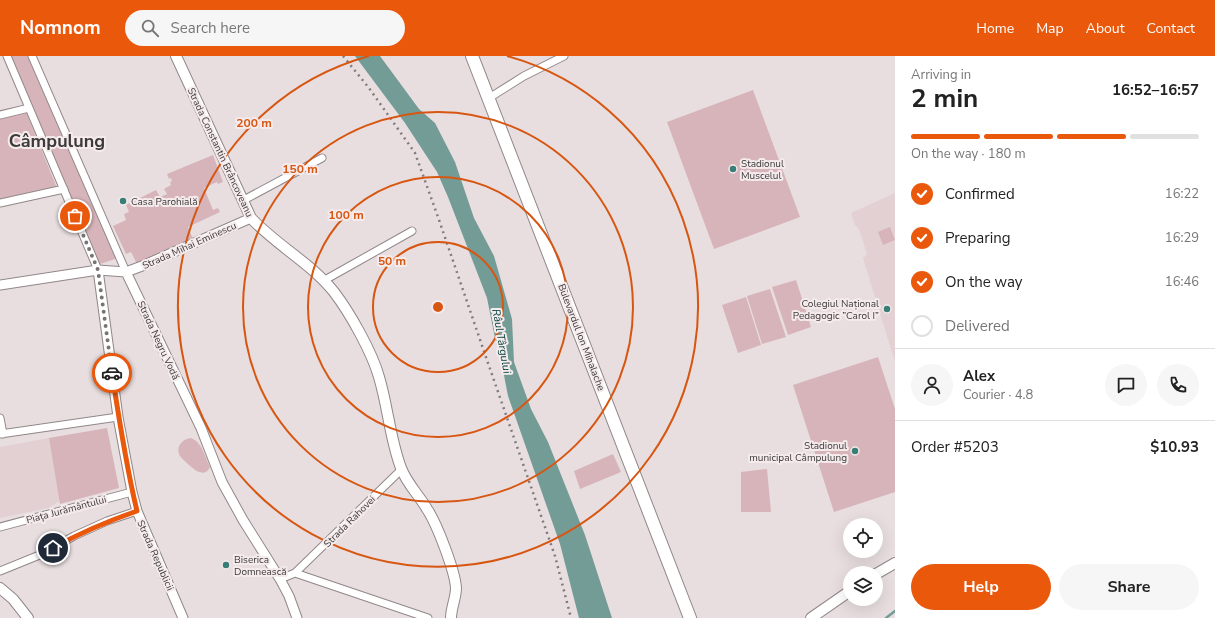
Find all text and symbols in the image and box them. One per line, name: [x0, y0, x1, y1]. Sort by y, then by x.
search box: [125, 10, 405, 46]
text: Nomnom: [20, 15, 101, 41]
icon: search: [139, 17, 161, 39]
text: Search here: [171, 18, 250, 38]
text: Home: [976, 19, 1014, 38]
text: Map: [1036, 19, 1064, 38]
text: About: [1086, 19, 1125, 38]
text: Contact: [1147, 19, 1195, 38]
text: Arriving in: [911, 66, 971, 84]
text: 16:52–16:57: [1112, 80, 1199, 100]
text: 2 min: [911, 81, 978, 116]
street label: Strada Constantin Brâncoveanu: [184, 85, 256, 219]
text: 200 m: [236, 115, 272, 131]
district label: Câmpulung: [9, 129, 105, 153]
text: On the way · 180 m: [911, 145, 1026, 163]
place label: Stadionul Muscelul: [741, 157, 784, 183]
text: 150 m: [282, 161, 318, 177]
marker: Stadionul Muscelul: [728, 164, 738, 174]
icon: check: [911, 183, 933, 205]
text: Confirmed: [945, 184, 1015, 204]
text: 16:22: [1165, 185, 1199, 203]
place label: Casa Parohială: [131, 195, 198, 209]
marker: Casa Parohială: [118, 196, 128, 206]
pin: [58, 199, 92, 233]
icon: bag: [64, 205, 86, 227]
text: 100 m: [328, 207, 364, 223]
street label: Strada Mihai Eminescu: [140, 219, 239, 273]
icon: check: [911, 227, 933, 249]
text: Preparing: [945, 228, 1010, 248]
text: 16:29: [1165, 229, 1199, 247]
text: 50 m: [378, 253, 406, 269]
icon: check: [911, 271, 933, 293]
text: On the way: [945, 272, 1023, 292]
text: 16:46: [1165, 273, 1199, 291]
street label: Bulevardul Ion Mihalache: [554, 282, 608, 393]
place label: Colegiul Național Pedagogic ”Carol I”: [793, 297, 879, 323]
street label: Strada Negru Vodă: [134, 299, 183, 382]
centre of rings: [431, 300, 445, 314]
marker: Colegiul Național Pedagogic ”Carol I”: [882, 304, 892, 314]
water label: Râul Târgului: [488, 308, 515, 375]
text: Delivered: [945, 316, 1010, 336]
courier: [92, 353, 132, 393]
icon: car: [101, 362, 123, 384]
button: person: [911, 364, 953, 406]
button: chat: [1105, 364, 1147, 406]
button: phone: [1157, 364, 1199, 406]
text: Alex: [963, 366, 995, 386]
text: Courier · 4.8: [963, 386, 1033, 404]
text: Order #5203: [911, 437, 999, 457]
text: $10.93: [1150, 437, 1199, 457]
place label: Stadionul municipal Câmpulung: [749, 439, 847, 465]
marker: Stadionul municipal Câmpulung: [850, 446, 860, 456]
street label: Piața Jurământului: [25, 493, 108, 527]
street label: Strada Rahovei: [321, 493, 379, 551]
street label: Strada Republicii: [133, 518, 177, 593]
map controls: [843, 518, 883, 606]
button: locate: [843, 518, 883, 558]
pin: [36, 531, 70, 565]
icon: home: [42, 537, 64, 559]
place label: Biserica Domnească: [234, 553, 287, 579]
marker: Biserica Domnească: [221, 560, 231, 570]
button: Help: [911, 564, 1051, 610]
button: Share: [1059, 564, 1199, 610]
button: layers: [843, 566, 883, 606]

